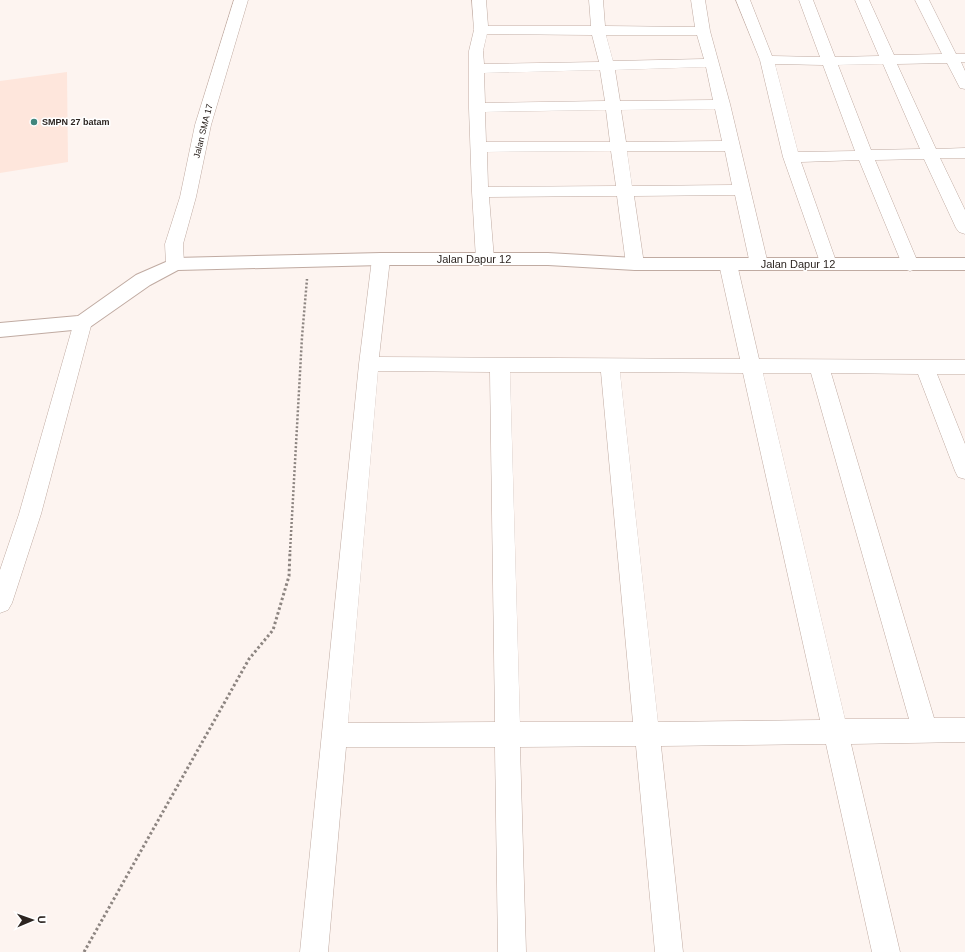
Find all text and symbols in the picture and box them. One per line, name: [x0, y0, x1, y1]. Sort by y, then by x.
street label: Jalan SMA 17: [191, 103, 215, 159]
marker: SMPN 27 batam: [29, 117, 39, 127]
place label: SMPN 27 batam: [42, 117, 110, 127]
street label: Jalan Dapur 12: [437, 253, 511, 265]
street label: Jalan Dapur 12: [761, 258, 835, 270]
north arrow: [12, 900, 52, 940]
text: U: [36, 915, 48, 924]

